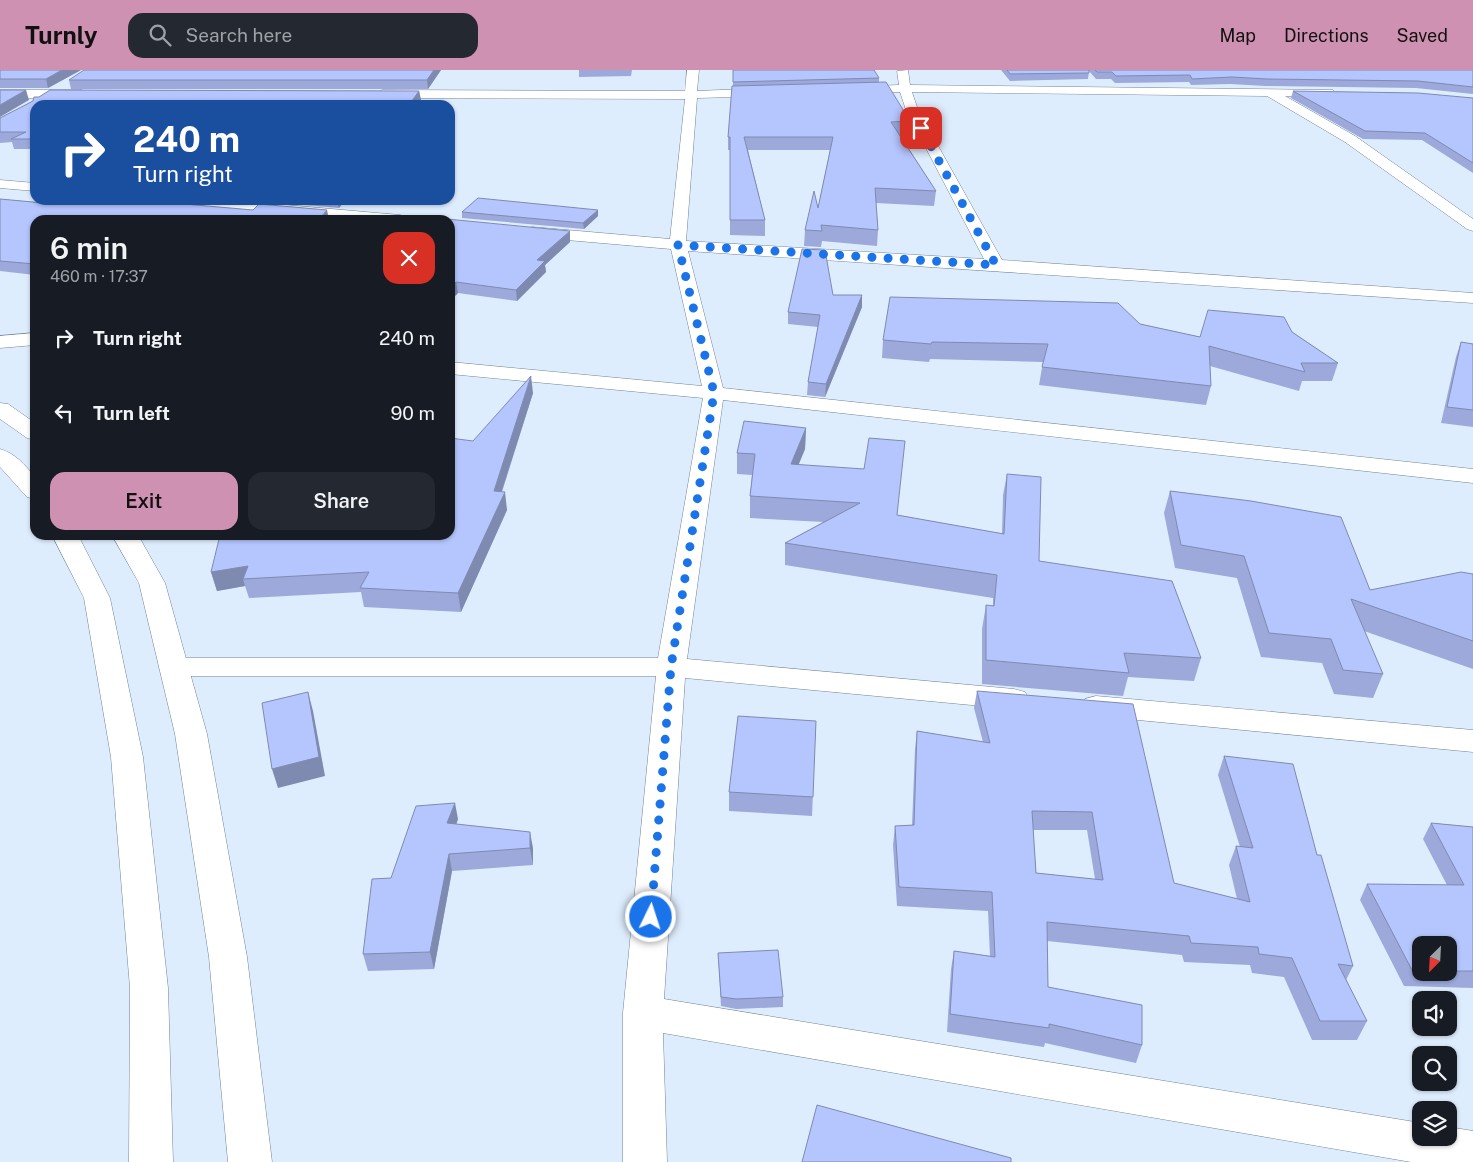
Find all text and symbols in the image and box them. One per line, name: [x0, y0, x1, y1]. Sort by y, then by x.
search box: [128, 13, 478, 58]
text: Turnly: [25, 21, 98, 49]
icon: search: [146, 21, 174, 49]
text: Search here: [186, 24, 292, 46]
text: Map: [1219, 25, 1256, 46]
text: Directions: [1284, 25, 1369, 46]
text: Saved: [1397, 25, 1448, 46]
pin: [900, 107, 942, 149]
icon: arrive: [907, 114, 935, 142]
text: 240 m: [133, 119, 240, 160]
icon: right: [50, 120, 115, 185]
text: Turn right: [133, 161, 233, 187]
text: 6 min: [50, 230, 128, 266]
button: close: [383, 232, 435, 284]
text: 460 m · 17:37: [50, 267, 148, 286]
icon: right: [50, 324, 78, 352]
text: Turn right: [93, 327, 182, 349]
text: 240 m: [379, 327, 435, 349]
icon: left: [50, 399, 78, 427]
text: Turn left: [93, 402, 170, 424]
text: 90 m: [391, 402, 435, 424]
button: Exit: [50, 472, 238, 530]
button: Share: [248, 472, 435, 530]
position arrow: [624, 890, 676, 942]
north arrow: [1412, 936, 1458, 981]
map controls: [1412, 936, 1457, 1146]
button: sound: [1412, 991, 1457, 1036]
button: search: [1412, 1046, 1457, 1091]
button: layers: [1412, 1101, 1457, 1146]

